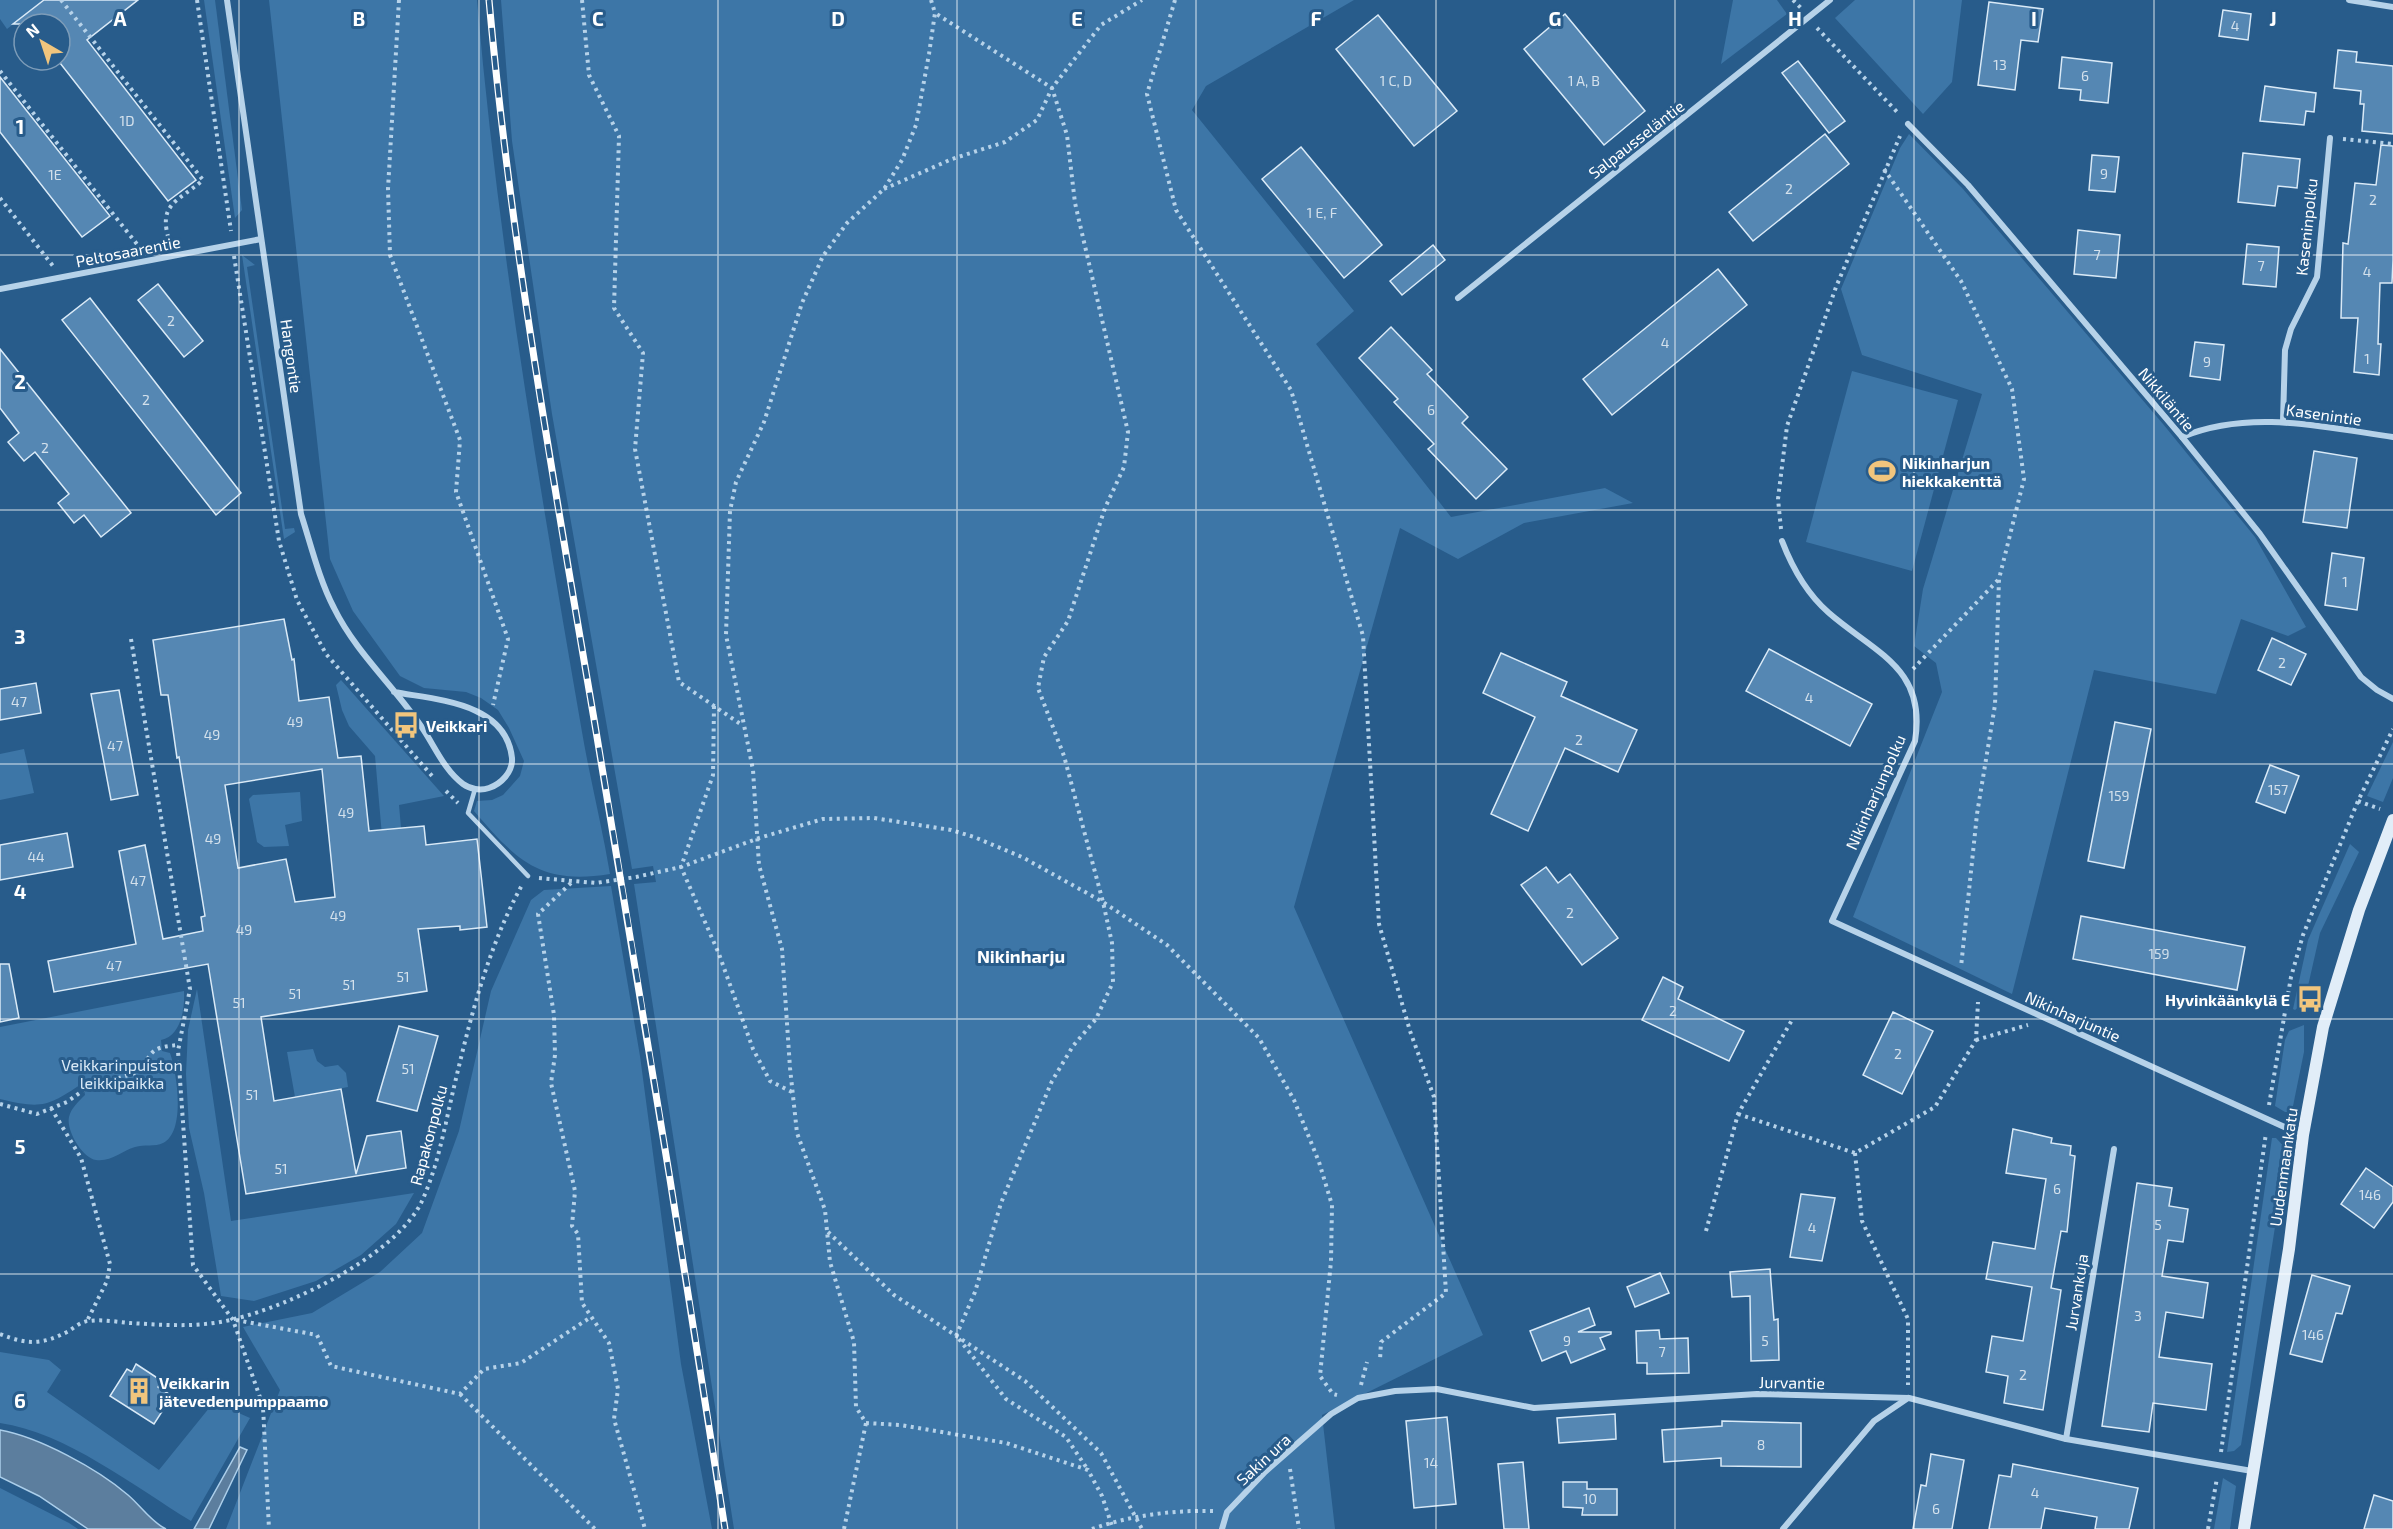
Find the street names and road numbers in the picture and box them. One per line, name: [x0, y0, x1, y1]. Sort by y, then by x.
street label: Salpausseläntie: [1584, 96, 1688, 182]
street label: Kaseninpolku: [2291, 177, 2321, 277]
street label: Peltosaarentie: [74, 232, 182, 270]
street label: Hangontie: [277, 318, 307, 394]
street label: Nikkiläntie: [2135, 363, 2199, 435]
street label: Kasenintie: [2285, 399, 2363, 429]
street label: Nikinharjunpolku: [1841, 732, 1910, 853]
street label: Nikinharjuntie: [2022, 987, 2124, 1046]
street label: Rapakonpolku: [405, 1083, 451, 1187]
street label: Uudenmaankatu: [2265, 1106, 2301, 1228]
street label: Jurvankuja: [2061, 1252, 2092, 1332]
street label: Jurvantie: [1759, 1372, 1825, 1392]
street label: Sakin ura: [1232, 1429, 1294, 1489]

